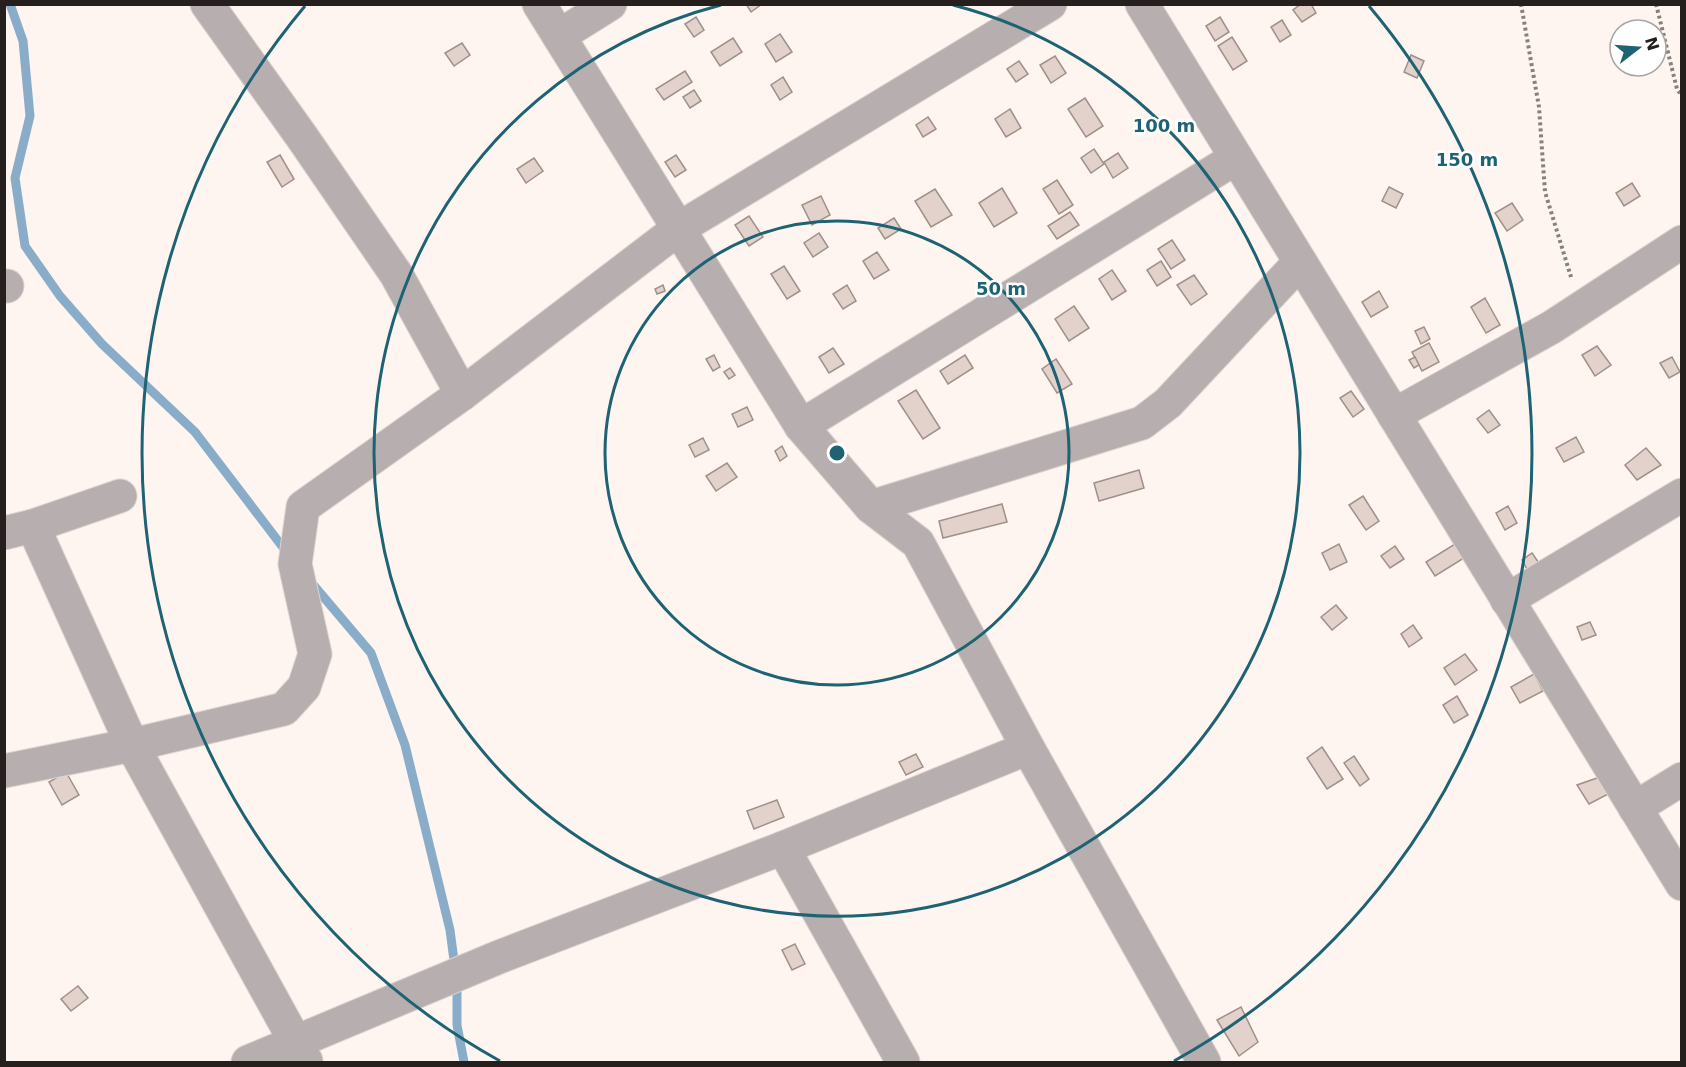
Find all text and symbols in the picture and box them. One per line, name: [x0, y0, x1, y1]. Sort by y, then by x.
north arrow: [1608, 18, 1668, 78]
text: N: [1641, 35, 1663, 53]
text: 100 m: [1133, 115, 1195, 136]
text: 150 m: [1436, 149, 1498, 170]
text: 50 m: [976, 278, 1026, 299]
centre of rings: [827, 443, 847, 463]

